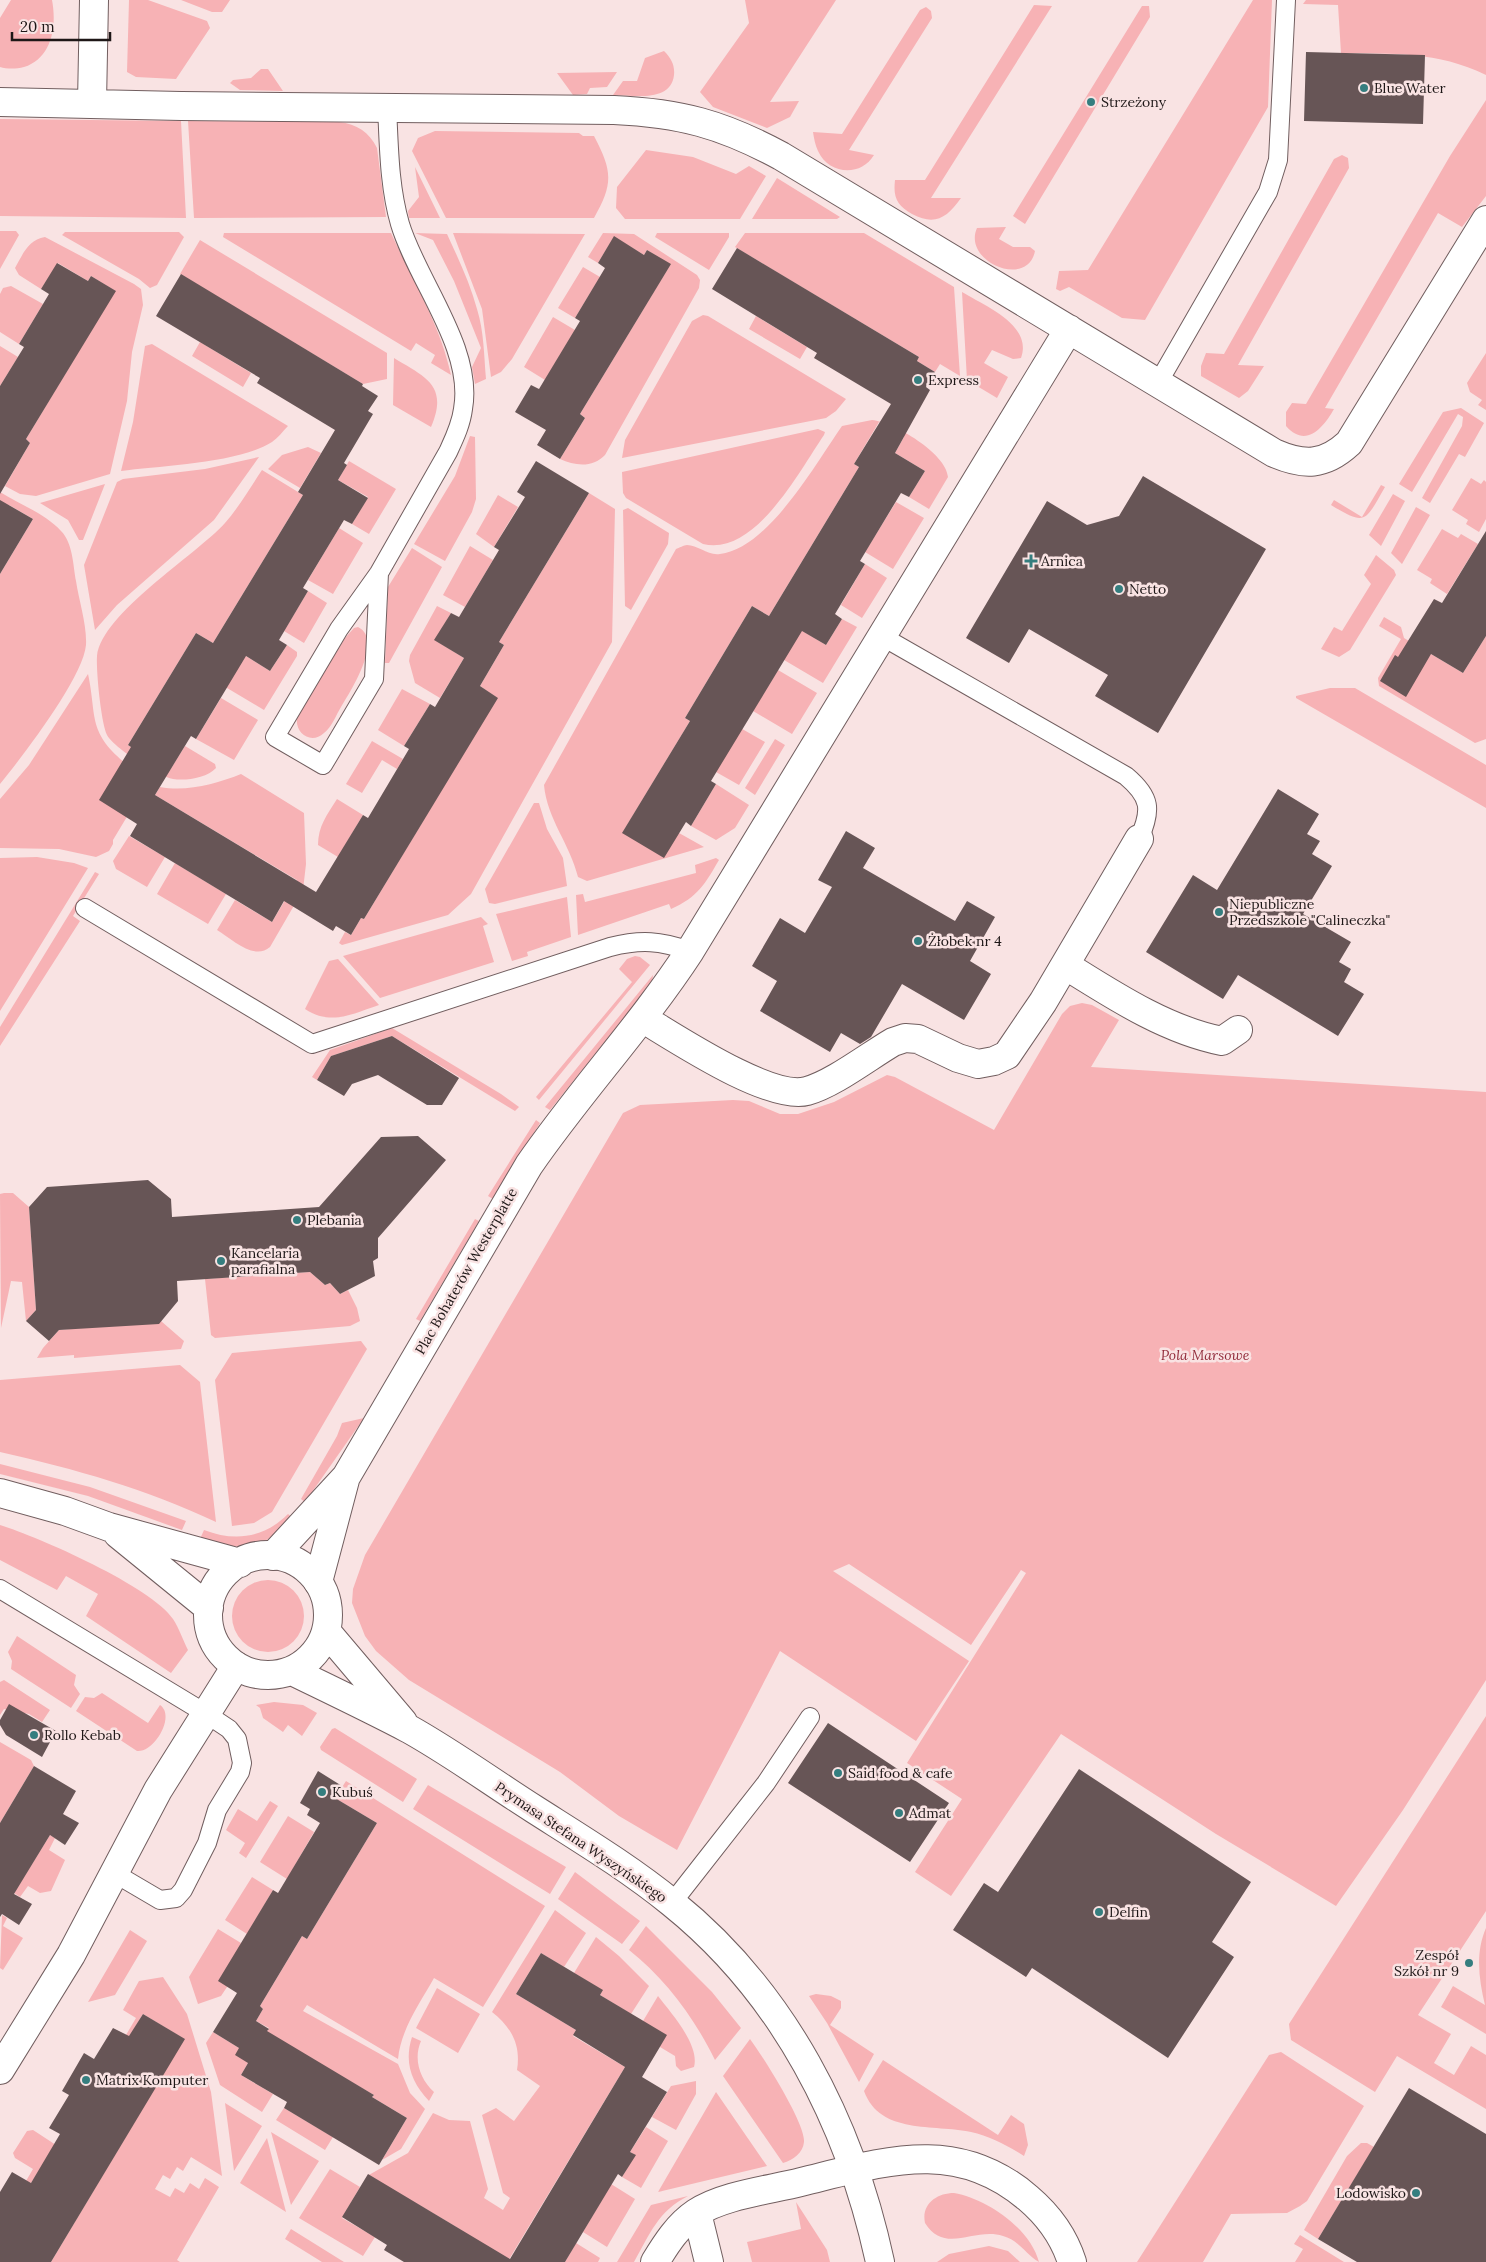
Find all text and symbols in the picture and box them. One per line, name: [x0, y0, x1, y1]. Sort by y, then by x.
scale bar: [12, 10, 110, 42]
text: 20 m: [20, 17, 55, 36]
place label: Blue Water: [1374, 79, 1446, 97]
marker: Blue Water: [1358, 82, 1370, 94]
place label: Strzeżony: [1101, 93, 1167, 111]
marker: Strzeżony: [1085, 96, 1097, 108]
place label: Express: [928, 371, 979, 389]
marker: Express: [912, 374, 924, 386]
place label: Arnica: [1040, 552, 1083, 570]
marker: Arnica: [1025, 555, 1037, 567]
place label: Netto: [1129, 580, 1166, 598]
marker: Netto: [1113, 583, 1125, 595]
place label: Niepubliczne Przedszkole "Calineczka": [1229, 895, 1390, 929]
marker: Niepubliczne Przedszkole "Calineczka": [1213, 906, 1225, 918]
place label: Żłobek nr 4: [928, 932, 1002, 950]
marker: Żłobek nr 4: [912, 935, 924, 947]
street label: Plac Bohaterów Westerplatte: [411, 1184, 521, 1357]
place label: Plebania: [307, 1211, 362, 1229]
marker: Plebania: [291, 1214, 303, 1226]
place label: Kancelaria parafialna: [231, 1244, 300, 1278]
marker: Kancelaria parafialna: [215, 1255, 227, 1267]
park label: Pola Marsowe: [1161, 1346, 1250, 1364]
place label: Rollo Kebab: [44, 1726, 121, 1744]
marker: Rollo Kebab: [28, 1729, 40, 1741]
place label: Said food & cafe: [848, 1764, 953, 1782]
marker: Said food & cafe: [832, 1767, 844, 1779]
street label: Prymasa Stefana Wyszyńskiego: [492, 1778, 670, 1906]
place label: Kubuś: [332, 1783, 373, 1801]
marker: Kubuś: [316, 1786, 328, 1798]
place label: Admat: [908, 1804, 952, 1822]
marker: Admat: [893, 1807, 905, 1819]
place label: Delfin: [1109, 1903, 1149, 1921]
marker: Delfin: [1093, 1906, 1105, 1918]
place label: Zespół Szkół nr 9: [1394, 1946, 1460, 1980]
marker: Zespół Szkół nr 9: [1463, 1957, 1475, 1969]
place label: Matrix Komputer: [96, 2071, 208, 2089]
marker: Matrix Komputer: [80, 2074, 92, 2086]
place label: Lodowisko: [1336, 2184, 1406, 2202]
marker: Lodowisko: [1410, 2187, 1422, 2199]

